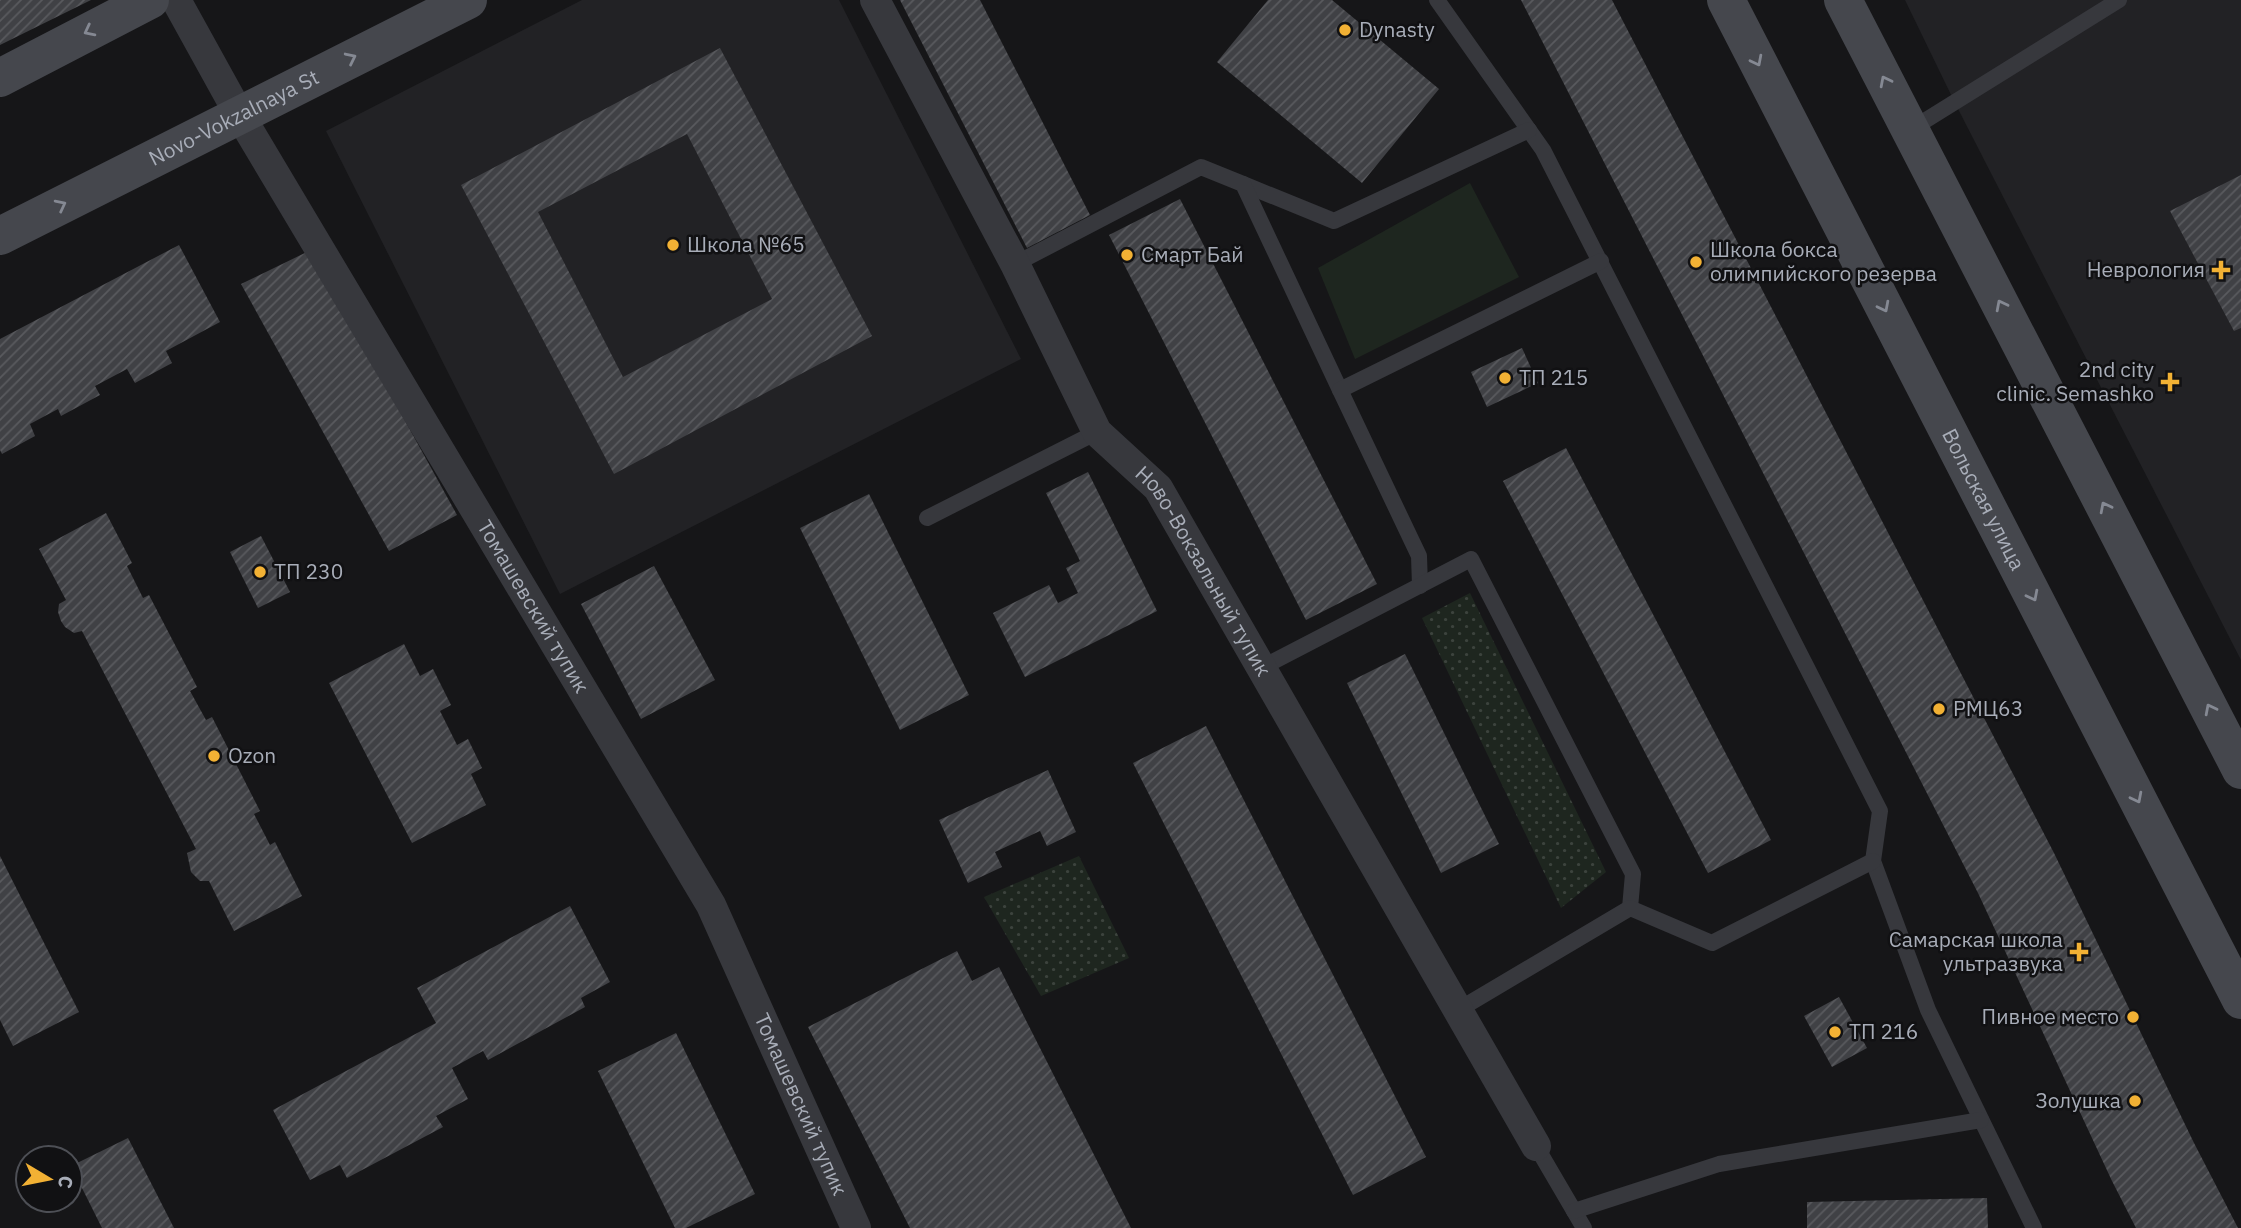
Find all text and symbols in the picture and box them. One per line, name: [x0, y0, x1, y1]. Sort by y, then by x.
place label: Dynasty: [1359, 15, 1435, 43]
marker: Dynasty: [1337, 22, 1353, 38]
one-way arrow: [84, 23, 97, 37]
one-way arrow: [344, 53, 356, 67]
one-way arrow: [1749, 54, 1762, 66]
street label: Novo-Vokzalnaya St: [144, 62, 323, 172]
one-way arrow: [1880, 76, 1893, 88]
one-way arrow: [54, 200, 66, 213]
place label: Школа №65: [687, 230, 805, 258]
place label: Школа бокса олимпийского резерва: [1710, 235, 1937, 287]
marker: Школа №65: [665, 237, 681, 253]
place label: Смарт Бай: [1141, 240, 1244, 268]
marker: Смарт Бай: [1119, 247, 1135, 263]
marker: Школа бокса олимпийского резерва: [1688, 254, 1704, 270]
place label: Неврология: [2087, 255, 2205, 283]
marker: Неврология: [2211, 260, 2231, 280]
one-way arrow: [1875, 299, 1889, 312]
one-way arrow: [1995, 300, 2009, 312]
place label: 2nd city clinic. Semashko: [1996, 355, 2155, 407]
place label: ТП 215: [1519, 363, 1588, 391]
marker: ТП 215: [1497, 370, 1513, 386]
marker: 2nd city clinic. Semashko: [2160, 372, 2180, 392]
street label: Вольская улица: [1936, 424, 2032, 575]
street label: Ново-Вокзальный тупик: [1130, 459, 1278, 681]
one-way arrow: [2100, 502, 2114, 514]
street label: Томашевский тупик: [471, 515, 596, 698]
place label: ТП 230: [274, 557, 343, 585]
marker: ТП 230: [252, 564, 268, 580]
one-way arrow: [2024, 589, 2038, 601]
place label: РМЦ63: [1953, 694, 2023, 722]
marker: РМЦ63: [1931, 701, 1947, 717]
one-way arrow: [2204, 704, 2218, 716]
place label: Ozon: [228, 741, 276, 769]
marker: Ozon: [206, 748, 222, 764]
one-way arrow: [2128, 791, 2142, 803]
place label: Самарская школа ультразвука: [1889, 925, 2063, 977]
marker: Самарская школа ультразвука: [2069, 942, 2089, 962]
place label: Пивное место: [1982, 1002, 2119, 1030]
street label: Томашевский тупик: [748, 1009, 854, 1199]
marker: Пивное место: [2125, 1009, 2141, 1025]
place label: ТП 216: [1849, 1017, 1918, 1045]
marker: ТП 216: [1827, 1024, 1843, 1040]
place label: Золушка: [2035, 1086, 2121, 1114]
marker: Золушка: [2127, 1093, 2143, 1109]
north arrow: [14, 1144, 84, 1214]
text: С: [53, 1174, 79, 1190]

